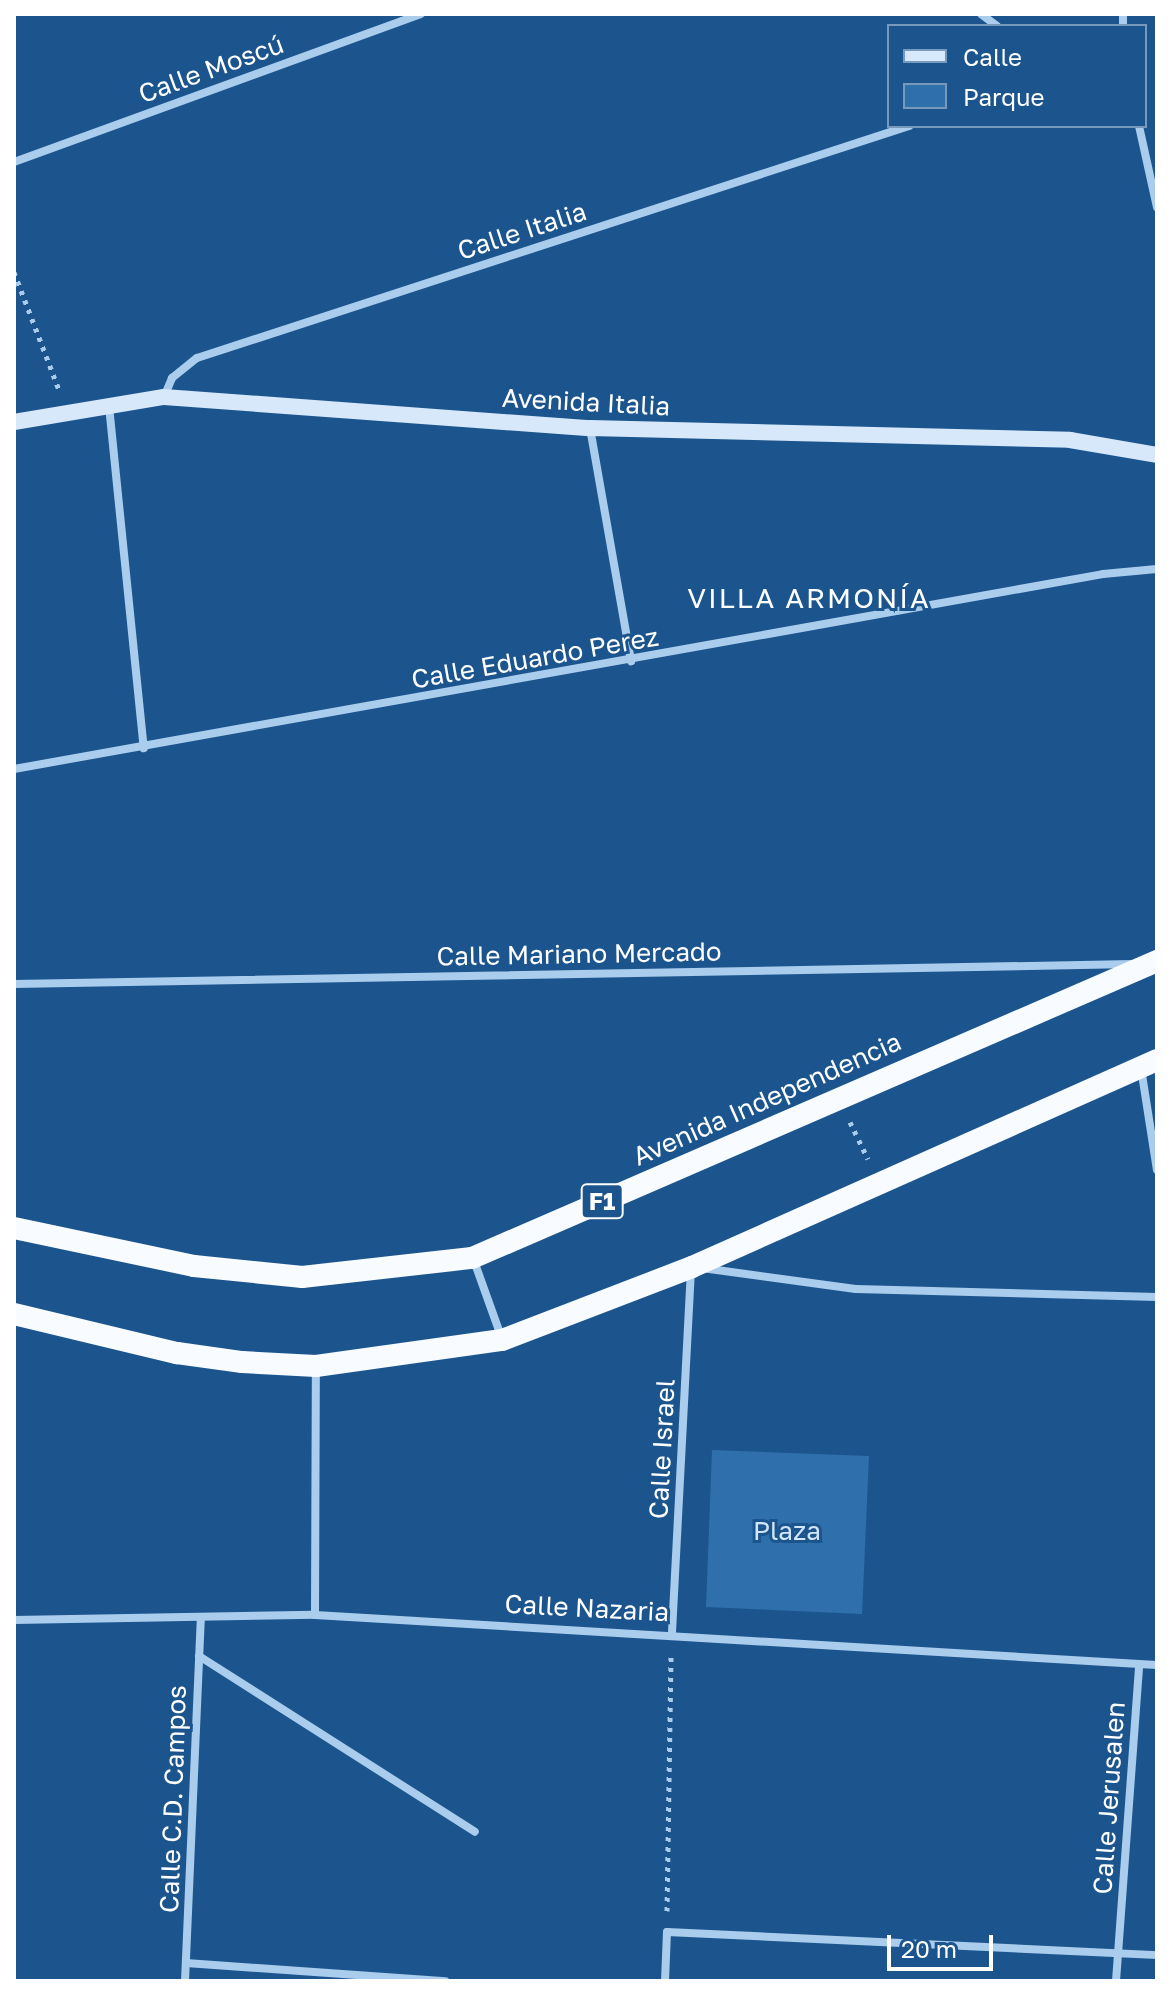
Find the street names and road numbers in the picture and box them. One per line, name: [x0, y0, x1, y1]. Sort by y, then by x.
street label: Calle Moscú: [134, 28, 288, 110]
street label: Calle Italia: [454, 196, 590, 266]
street label: Avenida Italia: [501, 382, 671, 422]
street label: Calle Eduardo Perez: [409, 621, 661, 695]
street label: Calle Mariano Mercado: [436, 936, 722, 972]
street label: Avenida Independencia: [628, 1026, 906, 1172]
road number: F1: [580, 1181, 624, 1221]
street label: Calle Israel: [643, 1378, 681, 1520]
street label: Calle Nazaria: [504, 1588, 670, 1628]
street label: Calle C.D. Campos: [153, 1685, 193, 1913]
street label: Calle Jerusalen: [1087, 1700, 1131, 1896]

